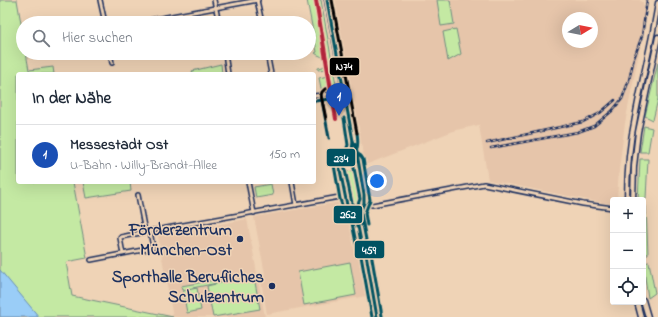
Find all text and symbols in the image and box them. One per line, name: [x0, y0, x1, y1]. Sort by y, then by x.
north arrow: [562, 12, 598, 48]
search box: [16, 16, 316, 60]
icon: search: [30, 27, 52, 49]
text: Hier suchen: [62, 27, 133, 49]
line badge: N74: [329, 57, 360, 76]
text: N74: [336, 59, 353, 75]
pin: 1: [326, 83, 352, 116]
text: In der Nähe: [32, 86, 111, 111]
text: Messestadt Ost: [70, 134, 168, 156]
text: 1: [43, 145, 47, 164]
text: 150 m: [269, 145, 300, 164]
line badge: 234: [326, 148, 356, 167]
text: 234: [333, 151, 349, 167]
text: U-Bahn · Willy-Brandt-Allee: [70, 156, 217, 175]
your location: [367, 171, 387, 191]
map controls: [610, 197, 646, 305]
button: +: [610, 197, 646, 233]
line badge: 262: [333, 205, 363, 224]
text: 262: [339, 207, 356, 223]
place label: Förderzentrum München-Ost: [128, 218, 232, 263]
button: −: [610, 233, 646, 269]
marker: Förderzentrum München-Ost: [235, 234, 245, 244]
line badge: 459: [354, 240, 385, 259]
text: 459: [361, 243, 377, 259]
place label: Sporthalle Berufliches Schulzentrum: [112, 265, 264, 310]
button: locate: [610, 269, 646, 305]
marker: Sporthalle Berufliches Schulzentrum: [267, 281, 277, 291]

